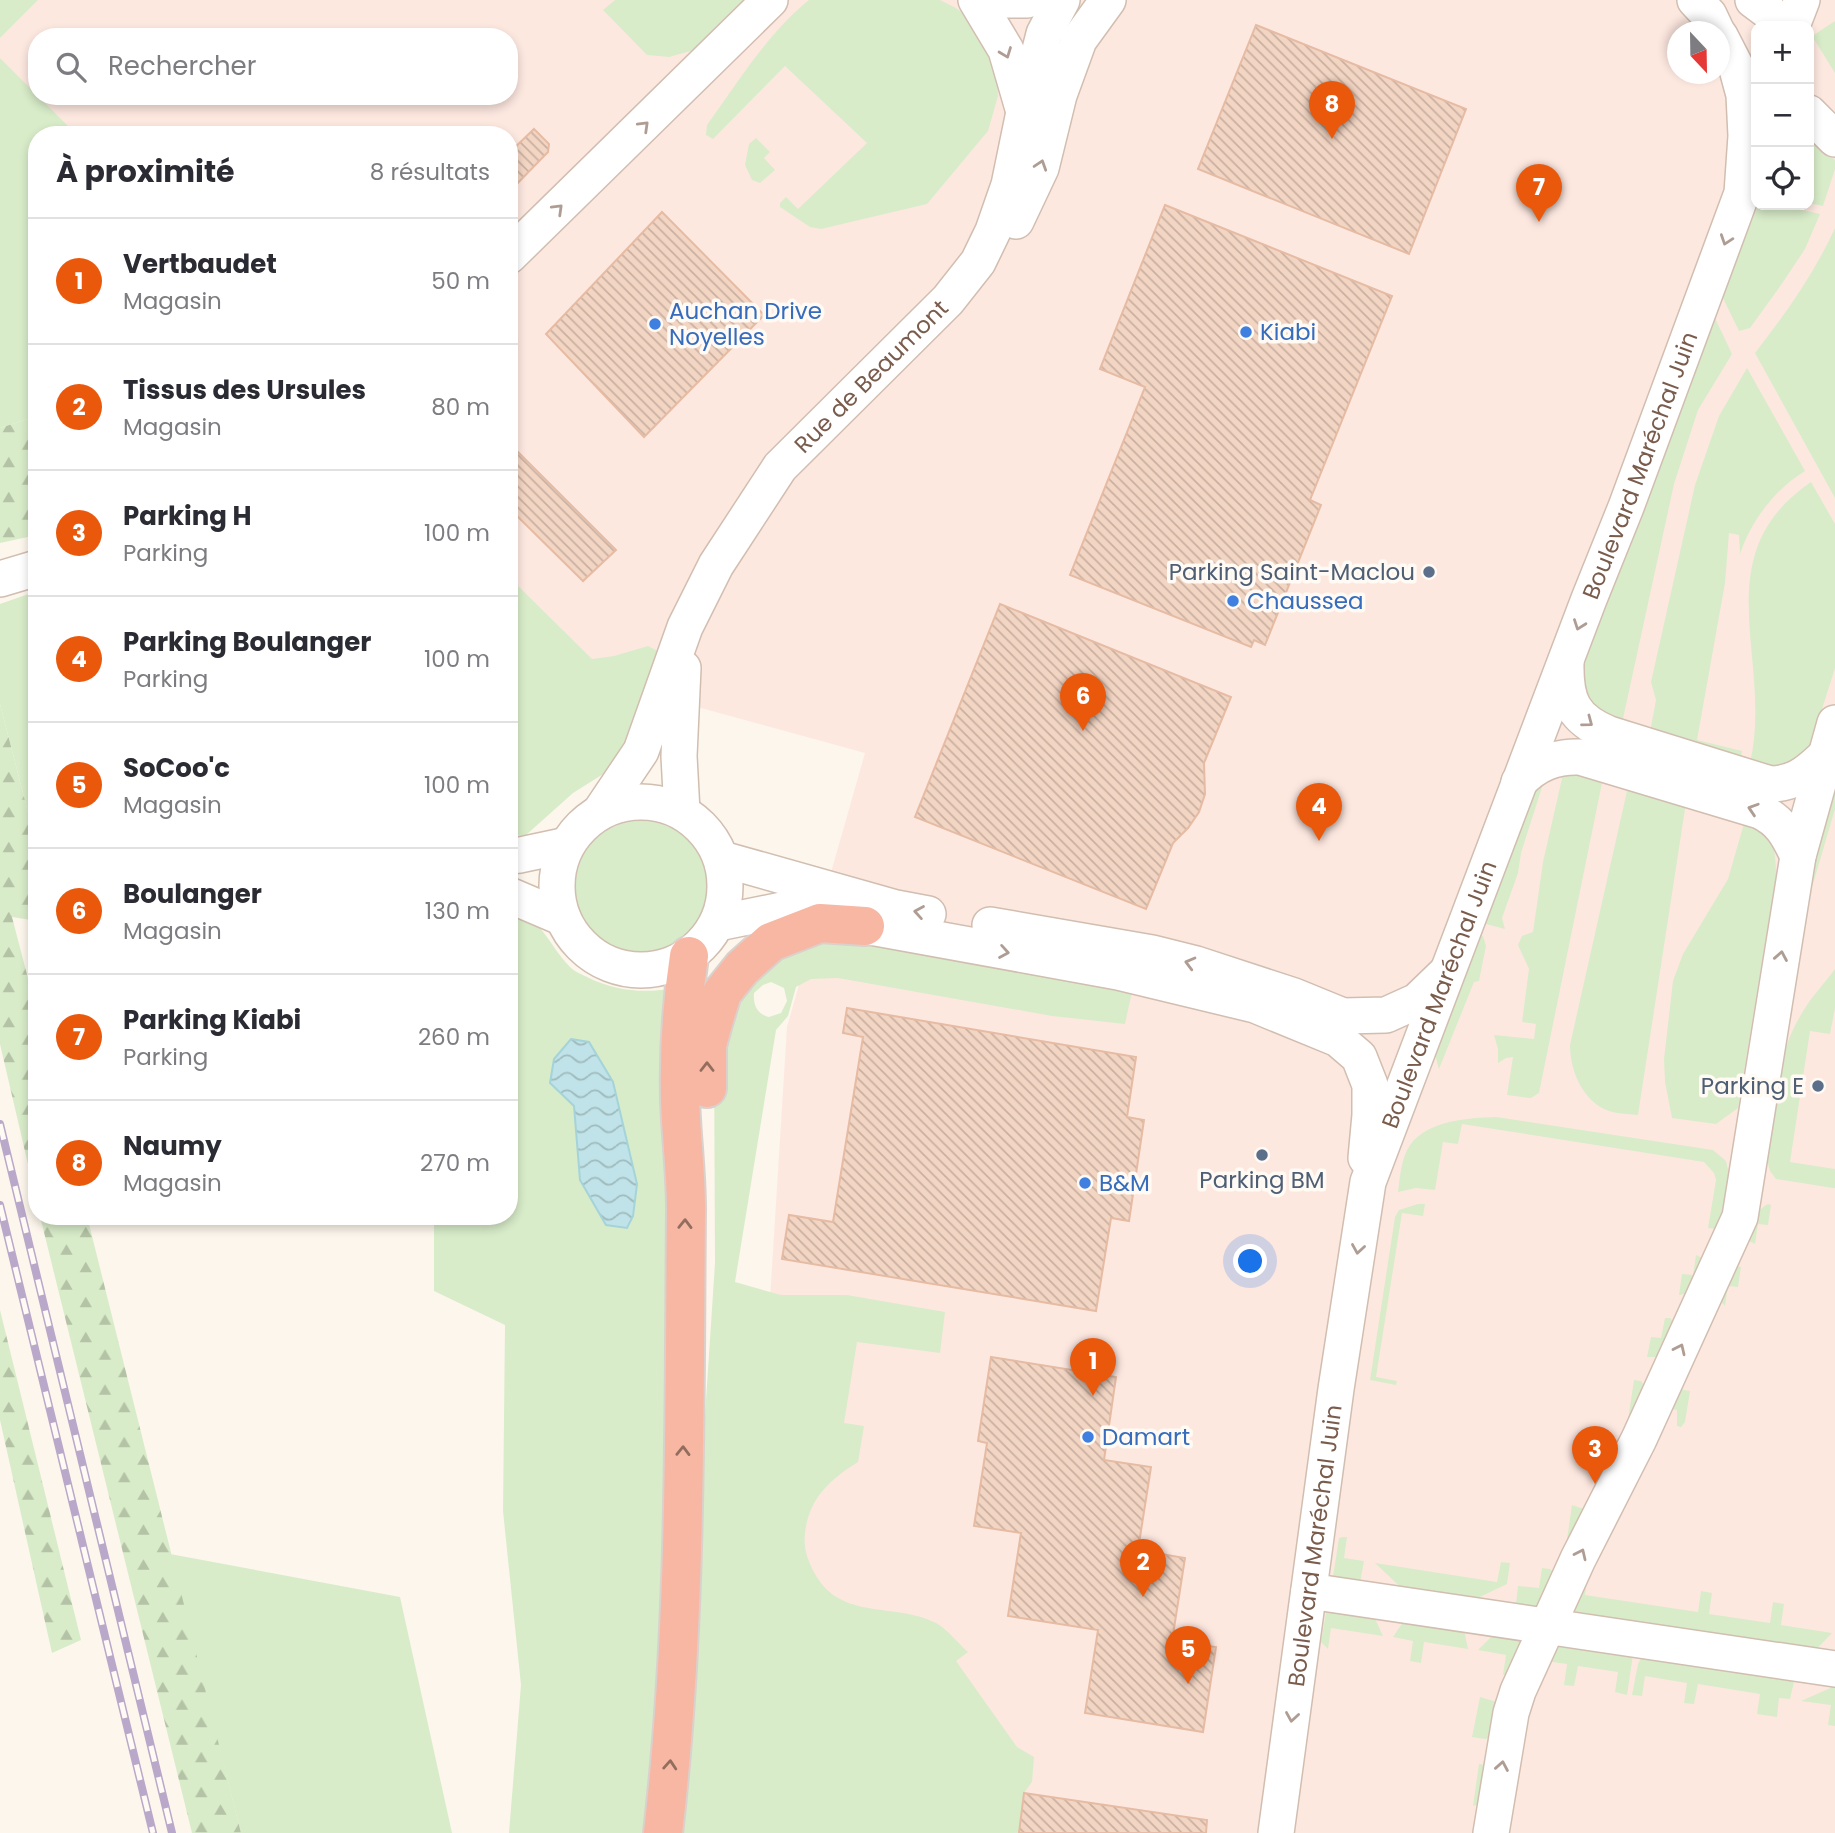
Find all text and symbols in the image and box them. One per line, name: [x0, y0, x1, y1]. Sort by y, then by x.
north arrow: [1667, 21, 1730, 84]
map controls: [1751, 21, 1814, 210]
button: +: [1751, 21, 1814, 84]
search box: [28, 28, 518, 105]
one-way arrow: [998, 46, 1012, 59]
icon: search: [52, 48, 90, 86]
text: Rechercher: [108, 48, 256, 84]
pin: 8: [1309, 81, 1355, 139]
button: −: [1751, 84, 1814, 147]
one-way arrow: [636, 121, 649, 134]
button: locate: [1751, 147, 1814, 210]
text: À proximité: [56, 150, 235, 193]
text: 8 résultats: [370, 156, 490, 188]
one-way arrow: [1033, 160, 1047, 172]
pin: 7: [1516, 164, 1562, 222]
one-way arrow: [550, 204, 563, 217]
one-way arrow: [1720, 233, 1734, 245]
text: Vertbaudet: [123, 246, 277, 282]
text: 1: [75, 265, 83, 297]
text: 50 m: [431, 265, 490, 297]
text: Magasin: [123, 285, 222, 317]
street label: Rue de Beaumont: [787, 293, 955, 460]
place label: Auchan Drive Noyelles: [669, 295, 822, 353]
marker: Auchan Drive Noyelles: [647, 316, 663, 332]
place label: Kiabi: [1260, 316, 1316, 348]
marker: Kiabi: [1238, 324, 1254, 340]
street label: Boulevard Maréchal Juin: [1575, 327, 1705, 604]
text: Tissus des Ursules: [123, 372, 366, 408]
text: 2: [72, 391, 86, 423]
text: 80 m: [431, 391, 490, 423]
text: Magasin: [123, 411, 222, 443]
text: Parking H: [123, 498, 251, 534]
text: 3: [72, 517, 86, 549]
text: 100 m: [424, 517, 490, 549]
text: Parking: [123, 537, 208, 569]
place label: Parking Saint-Maclou: [1169, 556, 1415, 588]
marker: Parking Saint-Maclou: [1421, 564, 1437, 580]
place label: Chaussea: [1247, 585, 1364, 617]
marker: Chaussea: [1225, 593, 1241, 609]
one-way arrow: [1573, 619, 1587, 631]
text: Parking Boulanger: [123, 624, 371, 660]
text: 4: [71, 643, 87, 675]
text: 100 m: [424, 643, 490, 675]
text: Parking: [123, 663, 208, 695]
pin: 6: [1060, 673, 1106, 731]
one-way arrow: [1581, 714, 1593, 727]
text: SoCoo'c: [123, 750, 230, 786]
text: 5: [72, 769, 86, 801]
text: 100 m: [424, 769, 490, 801]
pin: 4: [1296, 783, 1342, 841]
text: Magasin: [123, 789, 222, 821]
one-way arrow: [1748, 803, 1760, 818]
street label: Boulevard Maréchal Juin: [1374, 856, 1504, 1133]
text: Boulanger: [123, 876, 262, 912]
text: 6: [72, 895, 86, 927]
text: 130 m: [425, 895, 490, 927]
one-way arrow: [913, 905, 924, 920]
text: Magasin: [123, 915, 222, 947]
one-way arrow: [998, 943, 1010, 958]
one-way arrow: [1773, 950, 1788, 962]
one-way arrow: [1184, 957, 1196, 971]
text: Parking Kiabi: [123, 1002, 301, 1038]
text: 7: [73, 1021, 85, 1053]
text: 260 m: [418, 1021, 490, 1053]
text: Parking: [123, 1041, 208, 1073]
one-way arrow: [699, 1061, 715, 1072]
place label: Parking E: [1701, 1070, 1804, 1102]
marker: Parking E: [1810, 1078, 1826, 1094]
text: Naumy: [123, 1128, 222, 1164]
text: 8: [72, 1147, 86, 1179]
text: 270 m: [420, 1147, 490, 1179]
marker: Parking BM: [1254, 1147, 1270, 1163]
place label: Parking BM: [1199, 1164, 1325, 1196]
text: Magasin: [123, 1167, 222, 1199]
place label: B&M: [1099, 1167, 1150, 1199]
marker: B&M: [1077, 1175, 1093, 1191]
one-way arrow: [678, 1218, 693, 1229]
one-way arrow: [1350, 1243, 1365, 1255]
your location: [1233, 1244, 1267, 1278]
pin: 1: [1070, 1338, 1116, 1396]
one-way arrow: [1672, 1344, 1686, 1356]
street label: Boulevard Maréchal Juin: [1280, 1403, 1350, 1688]
place label: Damart: [1102, 1421, 1190, 1453]
pin: 3: [1572, 1426, 1618, 1484]
marker: Damart: [1080, 1429, 1096, 1445]
one-way arrow: [675, 1446, 691, 1456]
pin: 2: [1120, 1539, 1166, 1597]
one-way arrow: [1572, 1549, 1586, 1561]
pin: 5: [1165, 1626, 1211, 1684]
one-way arrow: [1285, 1711, 1300, 1723]
one-way arrow: [662, 1759, 677, 1770]
one-way arrow: [1494, 1760, 1509, 1772]

